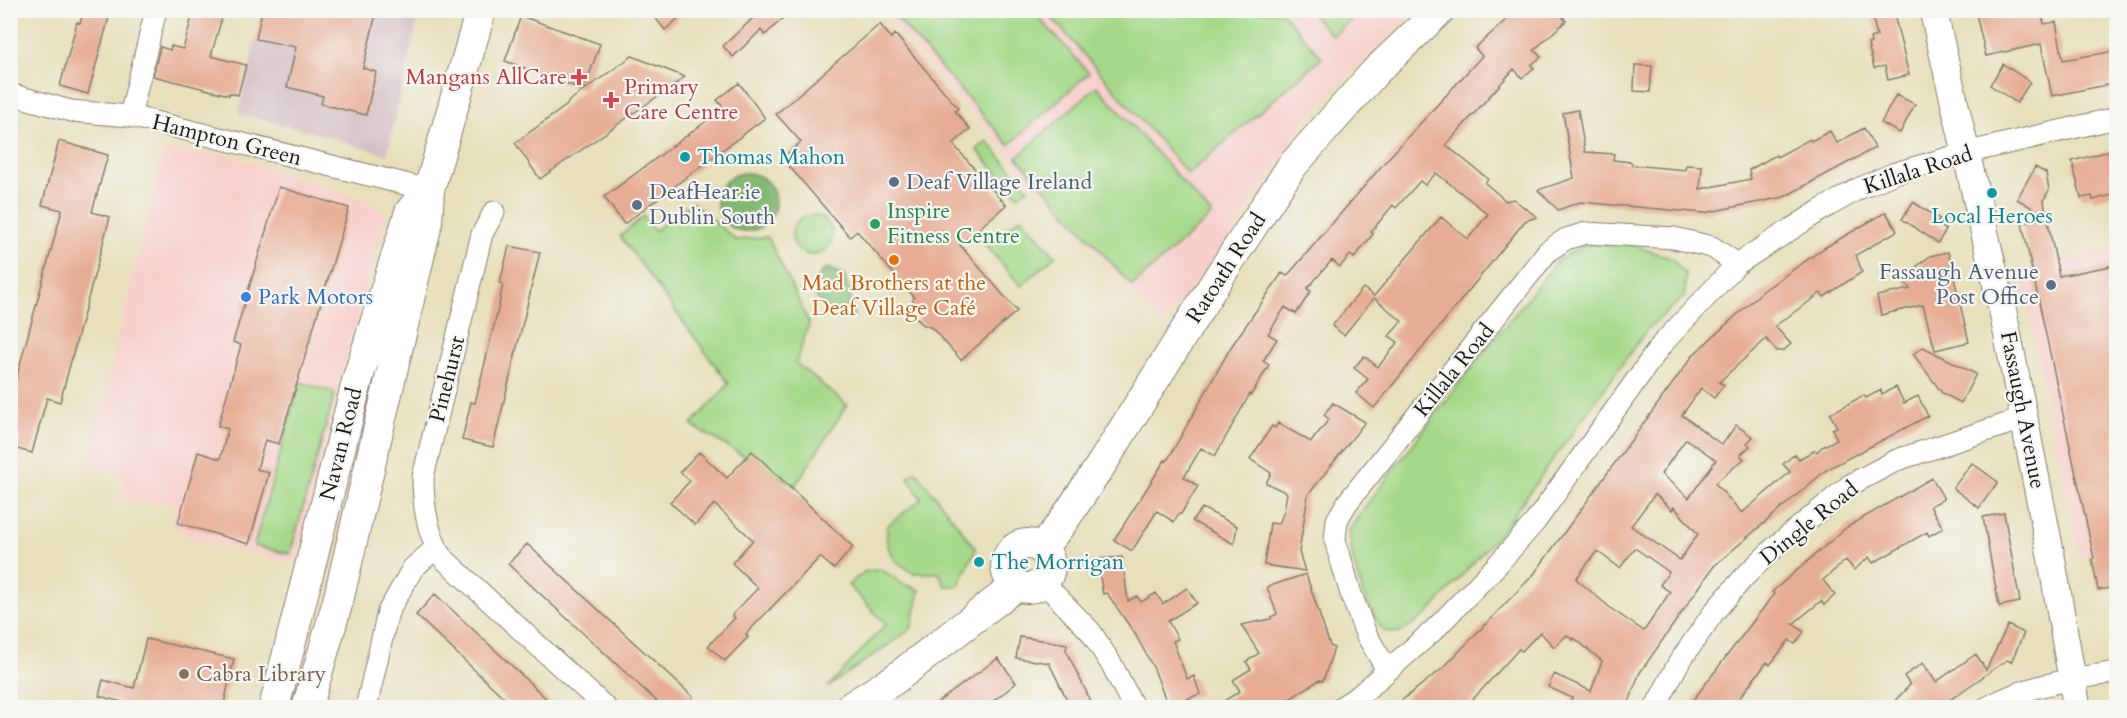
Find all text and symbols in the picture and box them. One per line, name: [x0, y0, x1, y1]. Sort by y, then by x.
place label: Mangans AllCare: [405, 62, 567, 92]
marker: Mangans AllCare: [572, 70, 586, 84]
place label: Primary Care Centre: [624, 72, 739, 127]
marker: Primary Care Centre: [602, 91, 620, 109]
street label: Hampton Green: [149, 107, 306, 173]
street label: Killala Road: [1860, 138, 1976, 202]
place label: Thomas Mahon: [697, 142, 846, 172]
marker: Thomas Mahon: [678, 150, 692, 164]
place label: Deaf Village Ireland: [906, 167, 1092, 197]
marker: Deaf Village Ireland: [887, 175, 901, 189]
place label: DeafHear.ie Dublin South: [649, 177, 775, 232]
marker: Local Heroes: [1985, 186, 1999, 200]
place label: Inspire Fitness Centre: [887, 196, 1020, 251]
marker: DeafHear.ie Dublin South: [630, 198, 644, 212]
place label: Local Heroes: [1931, 201, 2053, 231]
street label: Ratoath Road: [1179, 207, 1273, 329]
marker: Inspire Fitness Centre: [868, 217, 882, 231]
marker: Mad Brothers at the Deaf Village Café: [887, 253, 901, 267]
place label: Fassaugh Avenue Post Office: [1879, 257, 2039, 312]
place label: Mad Brothers at the Deaf Village Café: [802, 268, 986, 323]
marker: Fassaugh Avenue Post Office: [2044, 278, 2058, 292]
place label: Park Motors: [258, 282, 373, 312]
marker: Park Motors: [239, 290, 253, 304]
street label: Killala Road: [1407, 317, 1501, 423]
street label: Fassaugh Avenue: [1993, 329, 2053, 491]
street label: Pinehurst: [422, 333, 472, 425]
street label: Navan Road: [312, 384, 370, 504]
street label: Dingle Road: [1753, 474, 1865, 572]
place label: The Morrigan: [991, 547, 1125, 577]
marker: The Morrigan: [972, 555, 986, 569]
place label: Cabra Library: [196, 659, 326, 689]
marker: Cabra Library: [177, 667, 191, 681]

